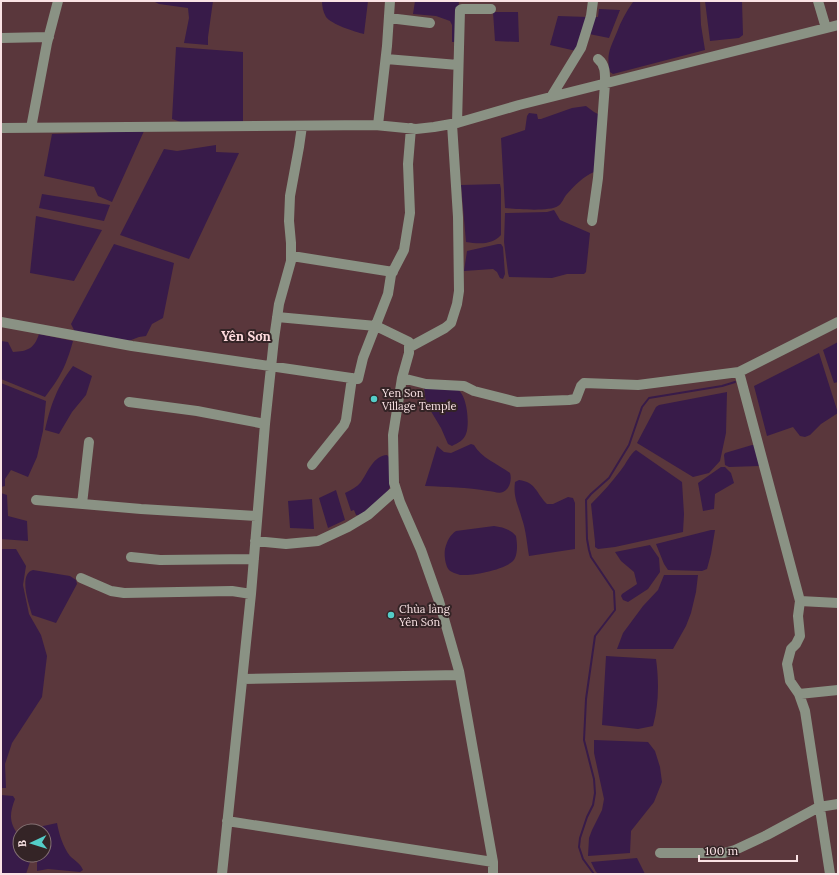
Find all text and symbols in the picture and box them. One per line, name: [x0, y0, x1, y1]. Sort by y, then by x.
district label: Yên Sơn: [221, 328, 272, 345]
place label: Yen Son Village Temple: [381, 386, 457, 413]
marker: Yen Son Village Temple: [369, 394, 379, 404]
place label: Chùa làng Yên Sơn: [398, 602, 451, 629]
marker: Chùa làng Yên Sơn: [386, 610, 396, 620]
north arrow: [12, 823, 52, 863]
scale bar: [699, 837, 797, 863]
text: B: [15, 840, 29, 848]
text: 100 m: [705, 843, 738, 858]

